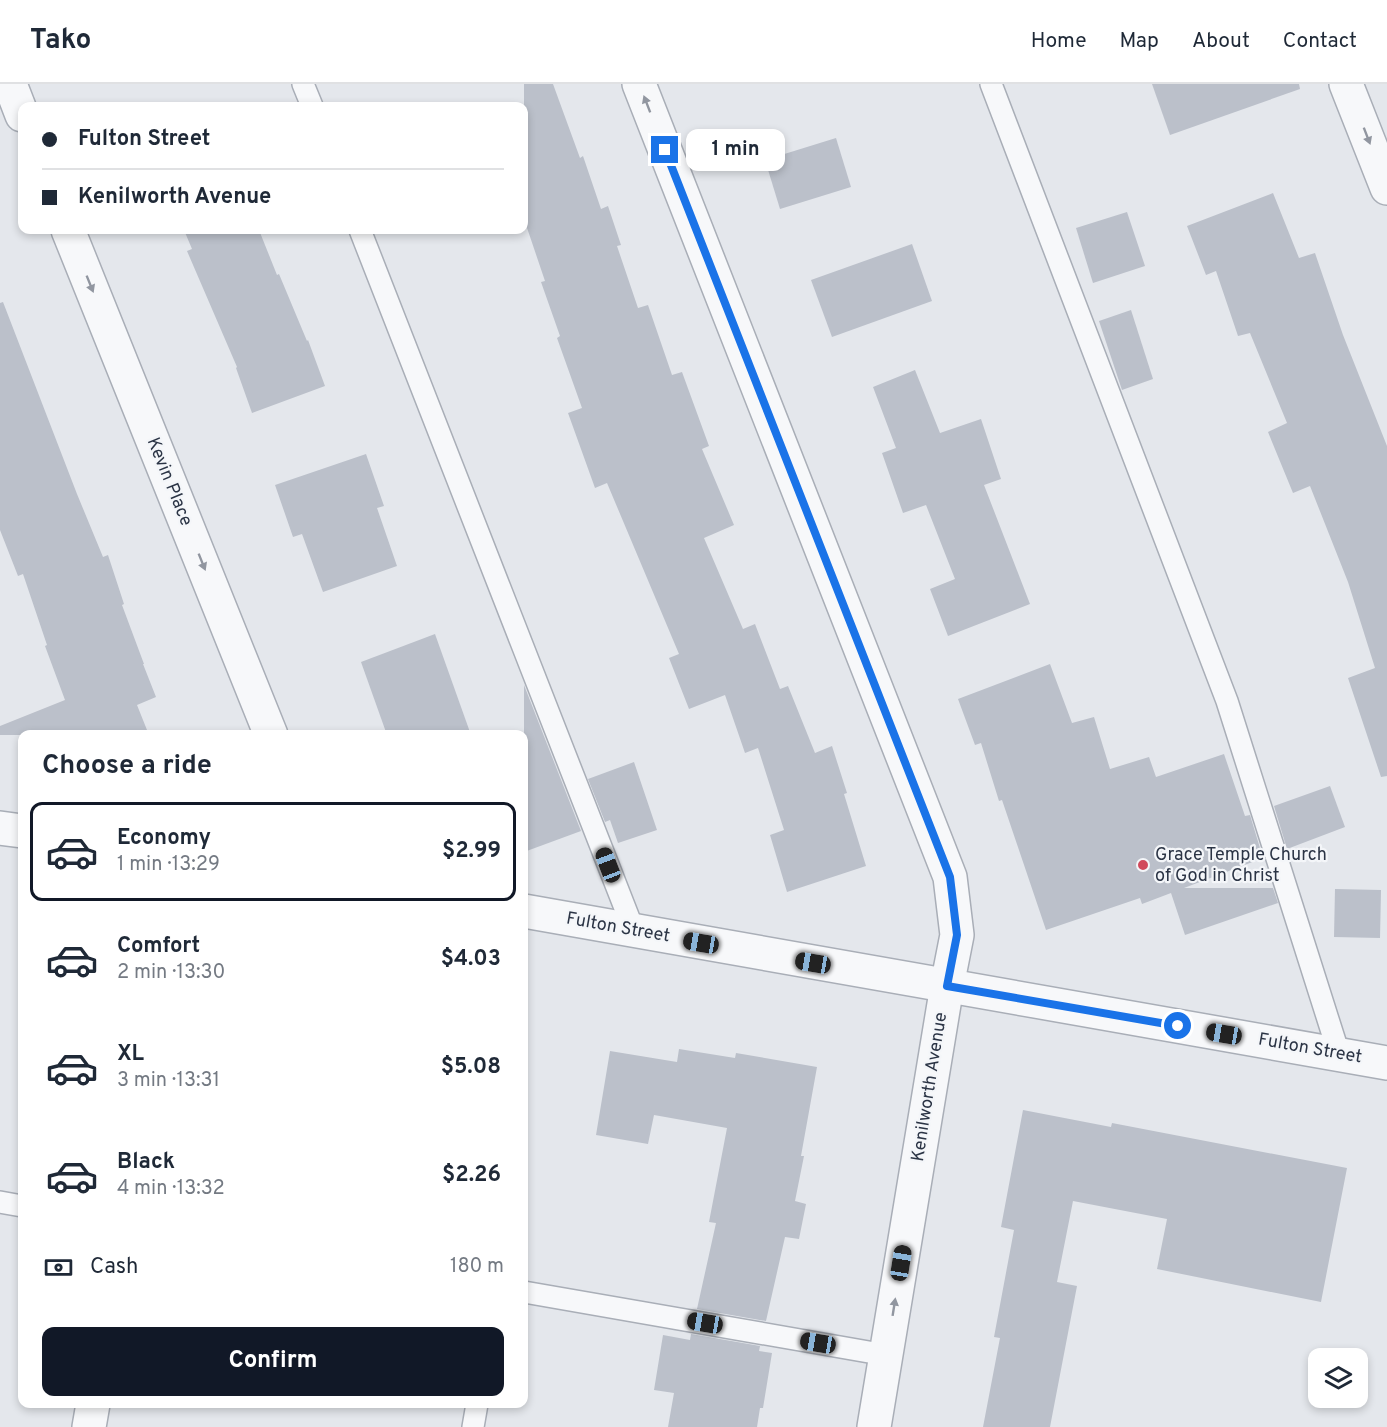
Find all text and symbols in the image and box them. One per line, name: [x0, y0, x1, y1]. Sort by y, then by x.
text: Tako: [30, 23, 91, 59]
text: Home: [1031, 28, 1087, 55]
text: Map: [1120, 28, 1159, 55]
text: About: [1192, 28, 1250, 55]
text: Contact: [1283, 28, 1357, 55]
one-way arrow: [641, 95, 651, 113]
text: Fulton Street: [78, 126, 211, 153]
one-way arrow: [1363, 127, 1372, 145]
callout: 1 min: [686, 129, 785, 171]
route end: [651, 136, 678, 163]
text: 1 min: [711, 137, 760, 163]
text: Kenilworth Avenue: [78, 184, 271, 211]
one-way arrow: [86, 275, 95, 293]
street label: Kevin Place: [141, 434, 197, 530]
one-way arrow: [197, 554, 207, 572]
text: Choose a ride: [42, 749, 212, 783]
icon: car: [45, 825, 99, 879]
text: Economy: [117, 825, 211, 852]
text: $2.99: [442, 838, 501, 865]
place label: Grace Temple Church of God in Christ: [1155, 844, 1327, 888]
car: [593, 845, 623, 885]
text: 1 min · 13:29: [117, 852, 220, 878]
marker: Grace Temple Church of God in Christ: [1136, 858, 1150, 872]
street label: Fulton Street: [564, 908, 672, 948]
car: [682, 931, 720, 955]
icon: car: [45, 933, 99, 987]
text: Comfort: [117, 933, 200, 960]
text: $4.03: [441, 946, 501, 973]
car: [794, 951, 832, 975]
text: 2 min · 13:30: [117, 960, 225, 986]
street label: Kenilworth Avenue: [907, 1011, 953, 1163]
route start: [1164, 1012, 1191, 1039]
car: [1205, 1022, 1243, 1046]
street label: Fulton Street: [1256, 1029, 1364, 1069]
icon: car: [45, 1041, 99, 1095]
text: XL: [117, 1041, 144, 1068]
text: $5.08: [441, 1054, 501, 1081]
text: 3 min · 13:31: [117, 1068, 220, 1094]
icon: car: [45, 1149, 99, 1203]
text: Black: [117, 1149, 175, 1176]
text: $2.26: [442, 1162, 501, 1189]
text: 4 min · 13:32: [117, 1176, 225, 1202]
car: [889, 1244, 913, 1282]
icon: cash: [42, 1251, 75, 1284]
text: Cash: [90, 1254, 139, 1281]
text: 180 m: [450, 1254, 504, 1280]
one-way arrow: [889, 1297, 898, 1316]
car: [686, 1311, 724, 1335]
button: Confirm: [42, 1327, 504, 1396]
car: [799, 1331, 837, 1355]
map controls: [1308, 1348, 1368, 1408]
button: layers: [1308, 1348, 1368, 1408]

